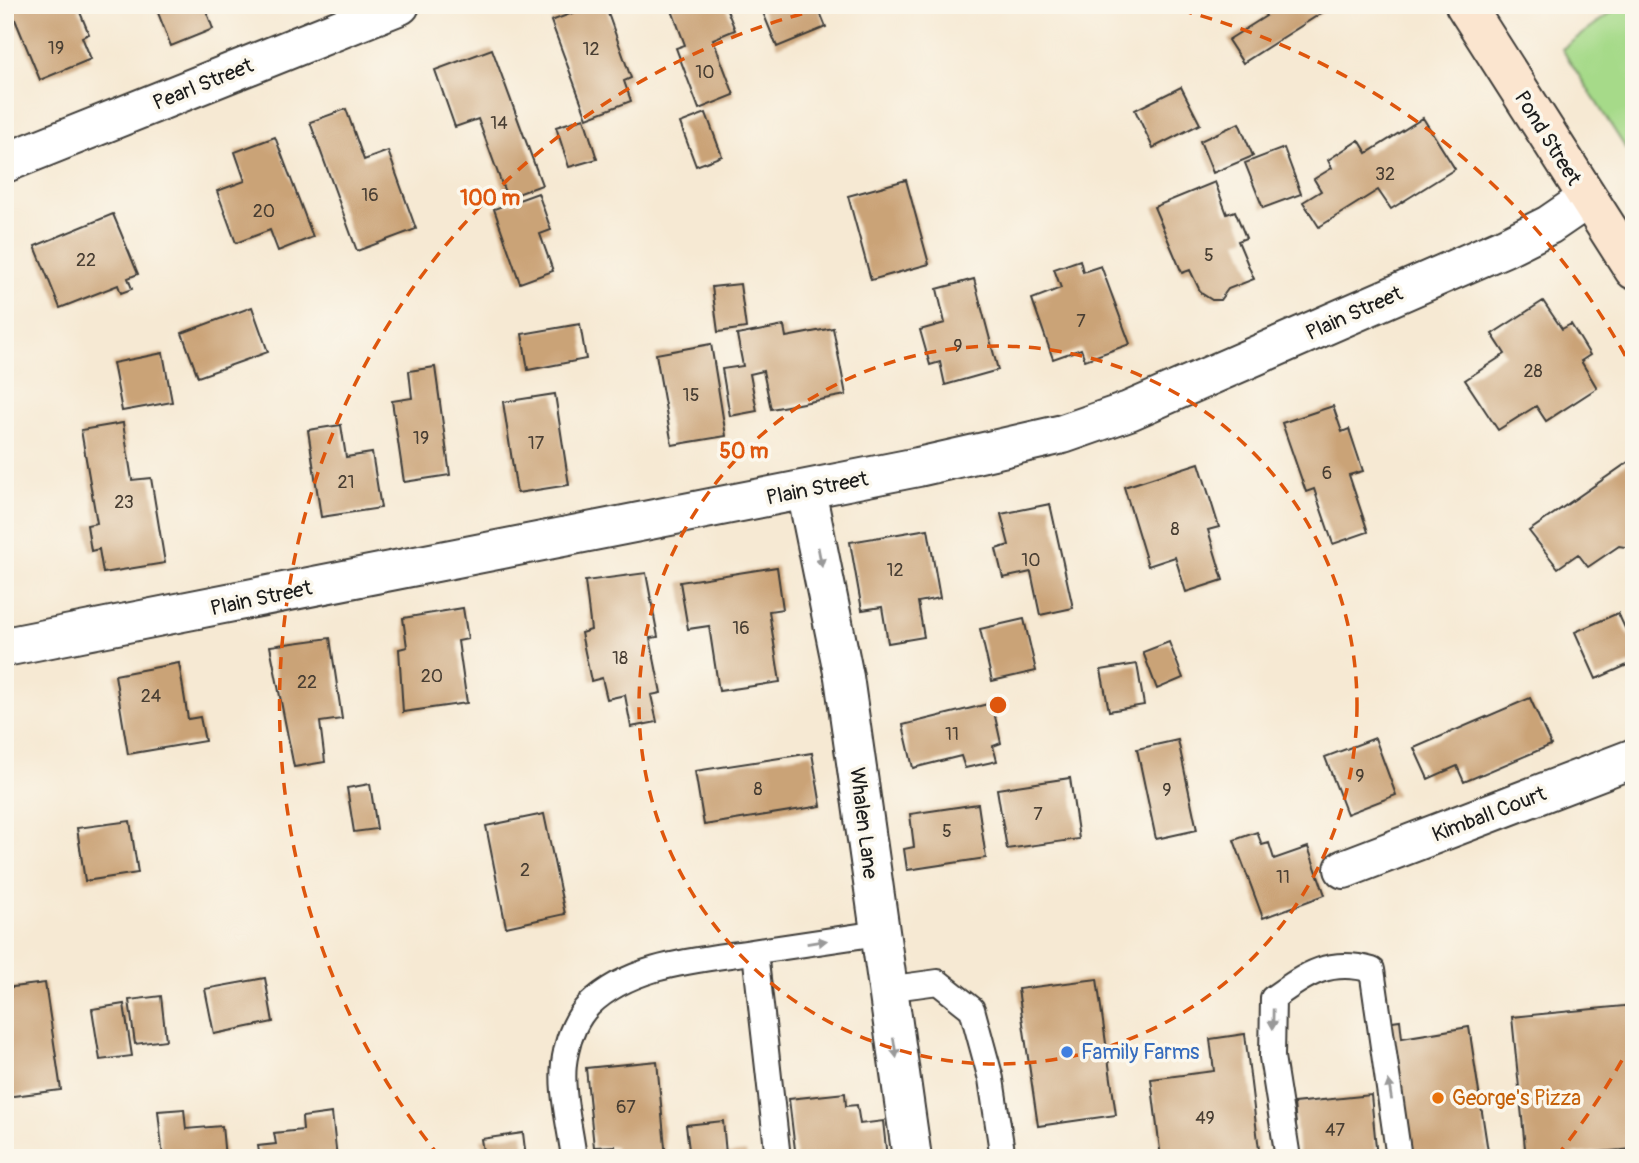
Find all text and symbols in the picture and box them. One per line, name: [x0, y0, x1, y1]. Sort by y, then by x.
house number: 19: [48, 37, 64, 60]
house number: 12: [582, 38, 600, 61]
street label: Pearl Street: [149, 52, 258, 117]
house number: 10: [695, 61, 715, 84]
street label: Pond Street: [1508, 86, 1587, 191]
house number: 14: [490, 112, 508, 135]
house number: 32: [1375, 163, 1395, 186]
house number: 16: [361, 184, 379, 207]
text: 100 m: [460, 185, 520, 212]
house number: 20: [253, 200, 275, 223]
house number: 5: [1204, 244, 1214, 267]
house number: 22: [76, 249, 96, 272]
street label: Plain Street: [1302, 280, 1407, 347]
house number: 7: [1076, 310, 1086, 333]
house number: 9: [953, 335, 963, 358]
house number: 28: [1523, 360, 1543, 383]
house number: 15: [683, 384, 699, 407]
house number: 19: [413, 427, 429, 450]
house number: 17: [528, 432, 545, 455]
text: 50 m: [720, 438, 769, 465]
house number: 6: [1322, 462, 1332, 485]
street label: Plain Street: [764, 465, 871, 512]
house number: 21: [337, 471, 355, 494]
house number: 23: [114, 491, 134, 514]
house number: 8: [1170, 518, 1180, 541]
one-way arrow: [814, 546, 825, 568]
house number: 10: [1021, 549, 1041, 572]
house number: 12: [886, 559, 904, 582]
street label: Plain Street: [208, 574, 315, 622]
house number: 16: [732, 617, 750, 640]
house number: 18: [612, 647, 628, 670]
house number: 20: [421, 665, 443, 688]
house number: 22: [297, 671, 317, 694]
house number: 24: [141, 685, 162, 708]
centre of rings: [986, 693, 1010, 717]
house number: 11: [945, 723, 959, 746]
house number: 9: [1355, 765, 1365, 788]
street label: Whalen Lane: [843, 766, 884, 881]
house number: 8: [753, 778, 763, 801]
house number: 9: [1162, 779, 1172, 802]
street label: Kimball Court: [1428, 780, 1550, 849]
house number: 7: [1033, 803, 1043, 826]
house number: 5: [942, 820, 952, 843]
house number: 2: [520, 859, 530, 882]
house number: 11: [1276, 866, 1290, 889]
one-way arrow: [806, 936, 828, 947]
one-way arrow: [1267, 1008, 1278, 1030]
one-way arrow: [890, 1037, 901, 1059]
place label: Family Farms: [1081, 1039, 1200, 1066]
marker: Family Farms: [1059, 1044, 1075, 1060]
one-way arrow: [1384, 1079, 1395, 1101]
place label: George's Pizza: [1452, 1085, 1581, 1112]
marker: George's Pizza: [1430, 1090, 1446, 1106]
house number: 67: [616, 1096, 636, 1119]
house number: 49: [1195, 1107, 1215, 1130]
house number: 47: [1325, 1119, 1345, 1142]

